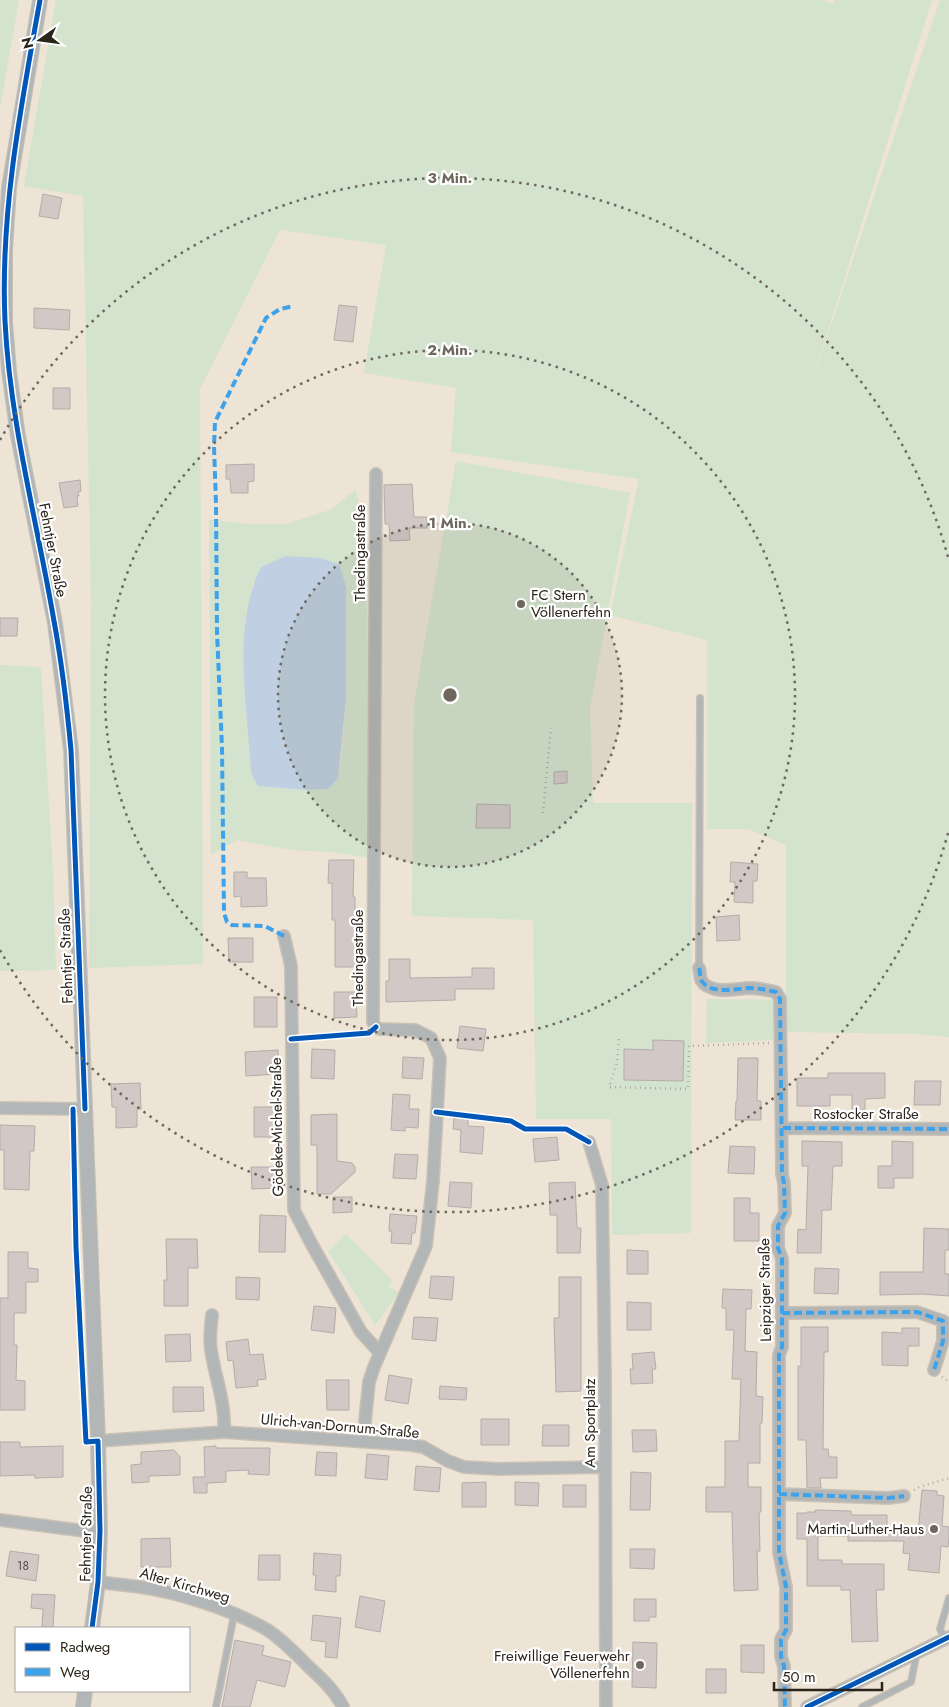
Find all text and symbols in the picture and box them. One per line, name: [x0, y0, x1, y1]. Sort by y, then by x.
north arrow: [15, 15, 65, 65]
text: N: [16, 35, 38, 51]
text: 3 Min.: [428, 167, 472, 189]
text: 2 Min.: [427, 339, 473, 361]
street label: Fehntjer Straße: [33, 501, 73, 599]
street label: Thedingastraße: [349, 504, 371, 601]
text: 1 Min.: [428, 512, 472, 534]
place label: FC Stern Völlenerfehn: [531, 584, 611, 623]
marker: FC Stern Völlenerfehn: [515, 598, 527, 610]
centre of rings: [441, 686, 459, 704]
street label: Fehntjer Straße: [53, 908, 79, 1004]
street label: Thedingastraße: [347, 909, 369, 1006]
street label: Gödeke-Michel-Straße: [265, 1057, 289, 1197]
street label: Rostocker Straße: [813, 1103, 919, 1125]
street label: Leipziger Straße: [753, 1238, 777, 1342]
street label: Am Sportplatz: [579, 1378, 601, 1468]
street label: Ulrich-van-Dornum-Straße: [260, 1408, 421, 1444]
street label: Fehntjer Straße: [74, 1486, 98, 1582]
place label: Martin-Luther-Haus: [807, 1518, 924, 1540]
marker: Martin-Luther-Haus: [928, 1523, 940, 1535]
house number: 18: [17, 1557, 29, 1575]
street label: Alter Kirchweg: [137, 1562, 233, 1608]
legend: [15, 1627, 190, 1692]
text: Radweg: [60, 1636, 110, 1658]
place label: Freiwillige Feuerwehr Völlenerfehn: [494, 1645, 631, 1684]
marker: Freiwillige Feuerwehr Völlenerfehn: [634, 1659, 646, 1671]
scale bar: [774, 1660, 882, 1692]
text: Weg: [60, 1661, 90, 1683]
text: 50 m: [782, 1666, 816, 1688]

